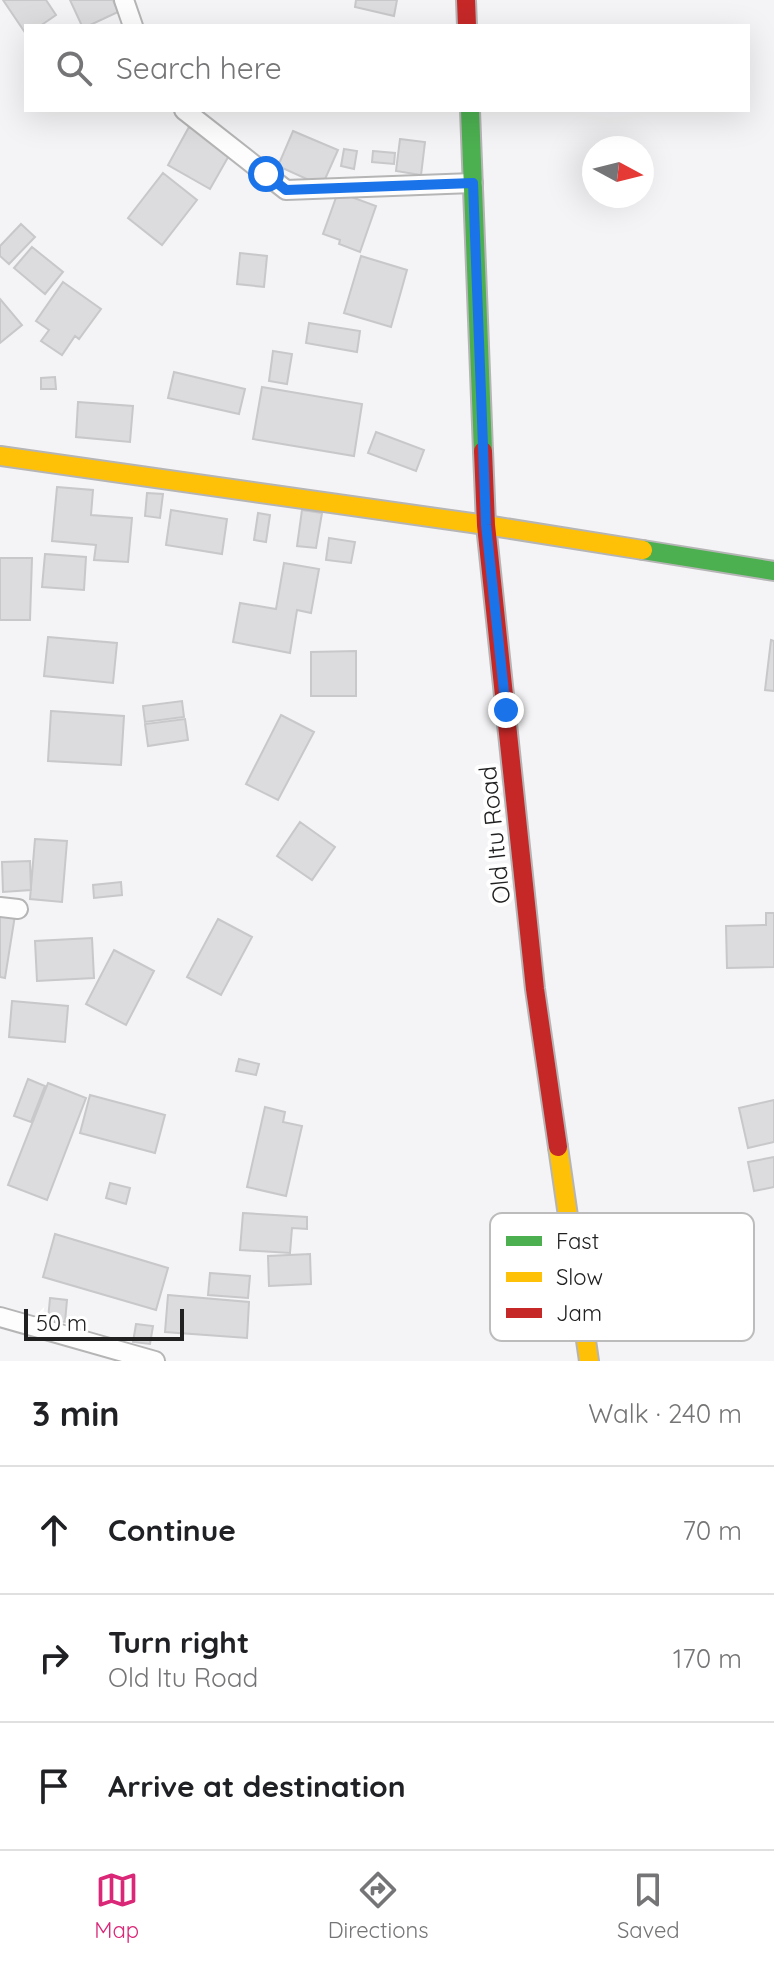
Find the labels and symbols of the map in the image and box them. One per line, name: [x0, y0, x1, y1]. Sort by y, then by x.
north arrow: [582, 136, 654, 208]
route start: [248, 156, 284, 192]
route end: [488, 692, 524, 728]
street label: Old Itu Road: [472, 765, 516, 906]
legend: [490, 1213, 754, 1341]
text: Fast: [556, 1227, 599, 1255]
text: Slow: [556, 1263, 603, 1291]
text: Jam: [556, 1299, 602, 1327]
scale bar: [24, 1305, 184, 1341]

